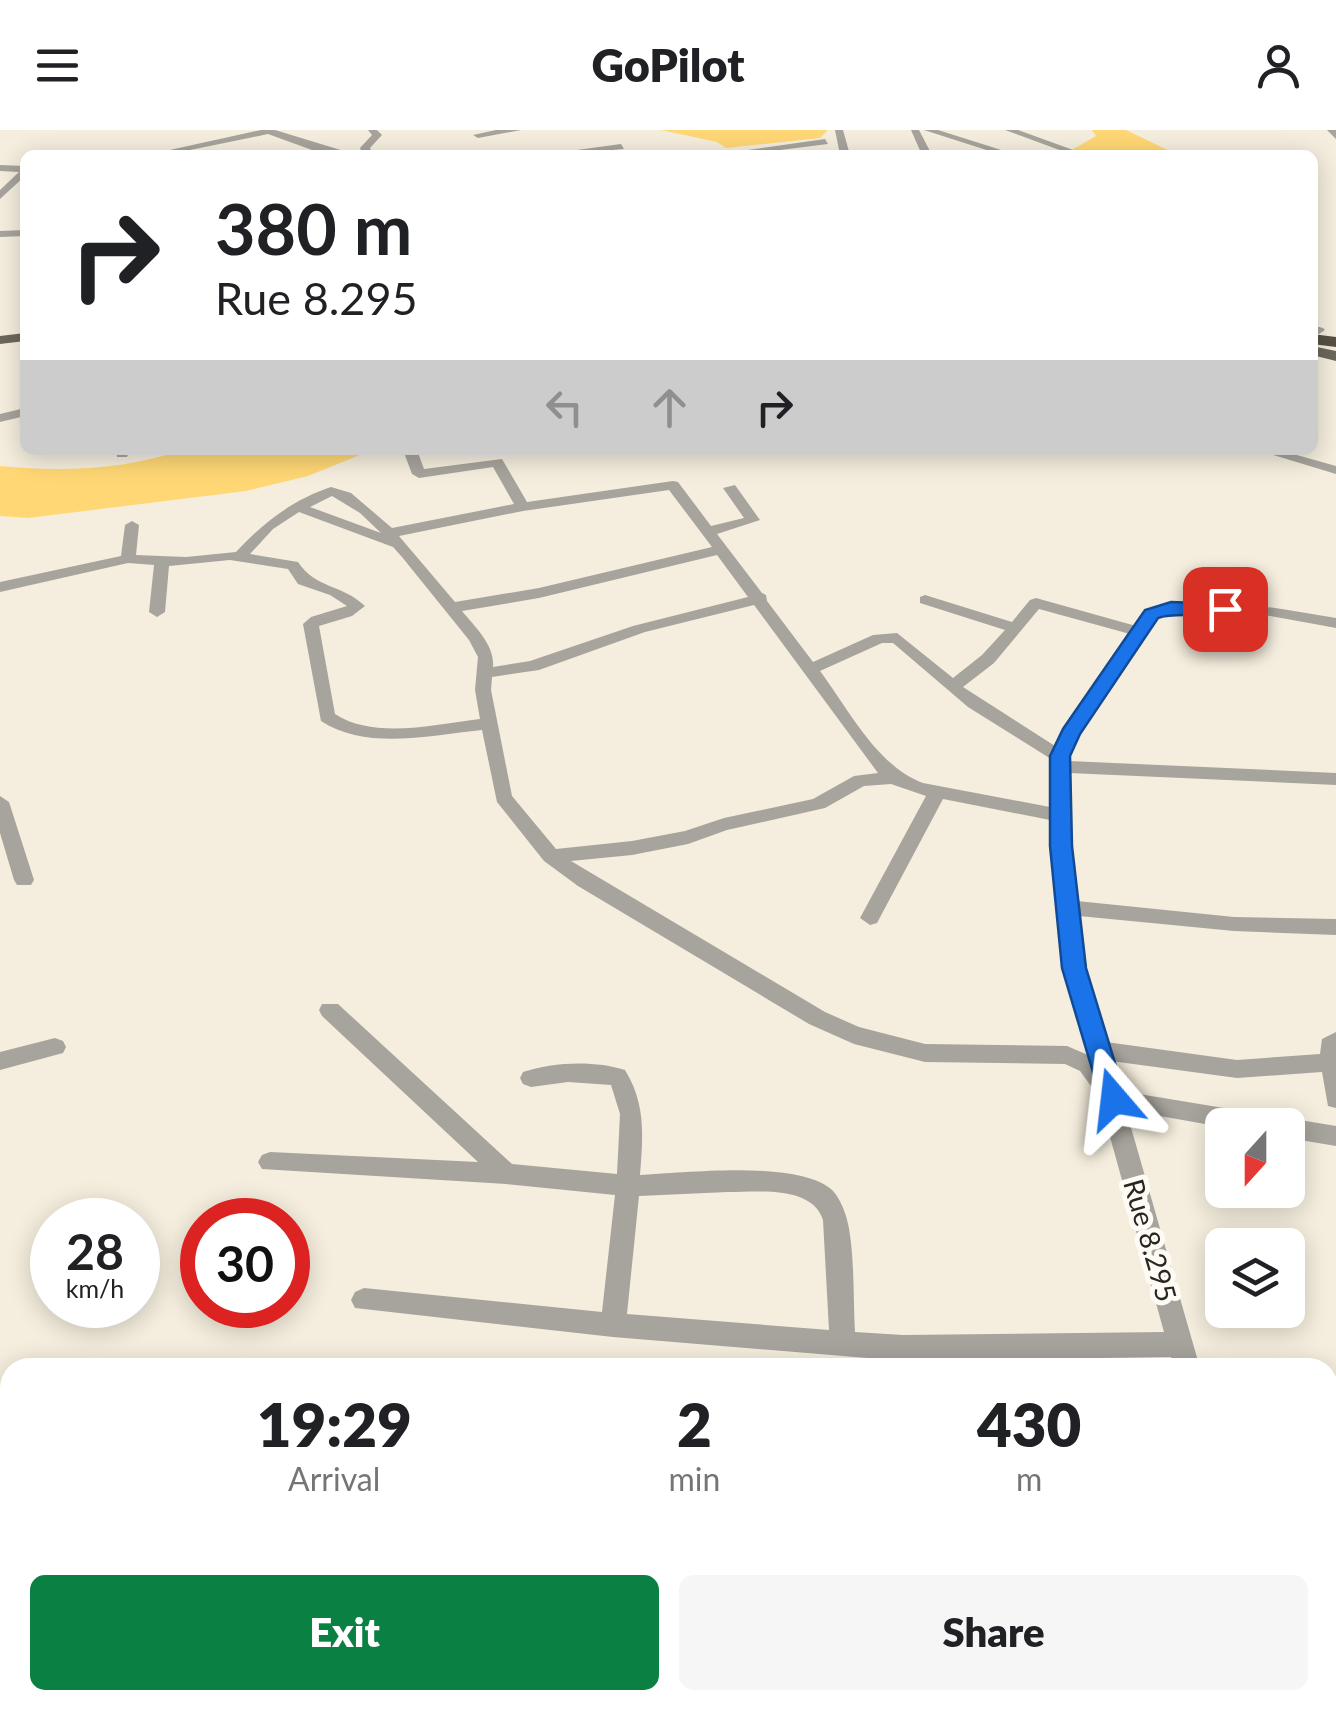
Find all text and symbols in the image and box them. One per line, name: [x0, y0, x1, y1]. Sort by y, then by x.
icon: menu: [30, 38, 85, 93]
text: GoPilot: [592, 38, 744, 92]
icon: person: [1251, 38, 1306, 93]
text: 380 m: [215, 186, 412, 270]
icon: right: [50, 190, 180, 320]
text: Rue 8.295: [215, 271, 418, 325]
icon: left: [537, 380, 592, 435]
icon: ahead: [642, 380, 697, 435]
icon: right: [747, 380, 802, 435]
pin: [1183, 567, 1268, 652]
icon: arrive: [1198, 582, 1253, 637]
position arrow: [1062, 1047, 1166, 1151]
north arrow: [1205, 1108, 1305, 1208]
map controls: [1205, 1108, 1305, 1328]
street label: Rue 8.295: [1117, 1175, 1185, 1305]
speed limit sign: 30: [180, 1198, 310, 1328]
text: 28: [66, 1221, 124, 1281]
button: layers: [1205, 1228, 1305, 1328]
text: km/h: [66, 1273, 124, 1303]
text: 19:29: [257, 1388, 412, 1460]
text: 2: [677, 1388, 712, 1460]
text: 430: [977, 1388, 1081, 1460]
text: Arrival: [288, 1459, 380, 1498]
text: min: [668, 1459, 720, 1498]
text: m: [1016, 1459, 1042, 1498]
button: Exit: [30, 1575, 659, 1690]
button: Share: [679, 1575, 1308, 1690]

